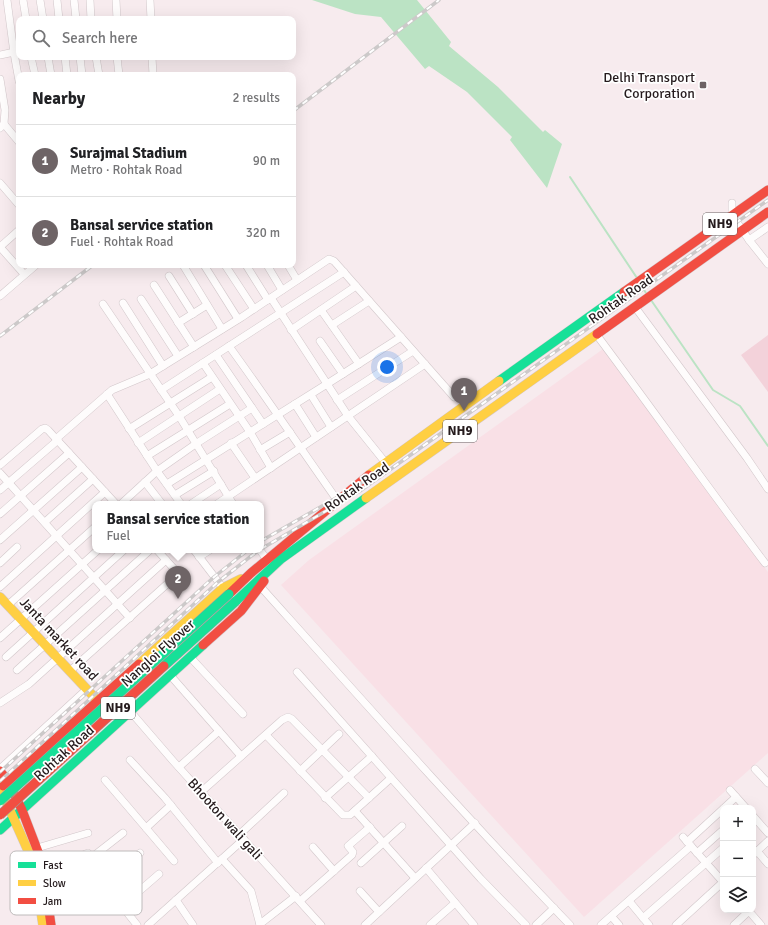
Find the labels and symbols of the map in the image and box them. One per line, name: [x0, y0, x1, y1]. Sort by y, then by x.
place label: Delhi Transport Corporation: [603, 69, 695, 102]
marker: Delhi Transport Corporation: [698, 80, 708, 90]
road number: NH9: [703, 213, 737, 235]
street label: Rohtak Road: [585, 270, 657, 328]
your location: [377, 357, 397, 377]
pin: 1: [451, 378, 477, 411]
road number: NH9: [443, 420, 477, 442]
street label: Rohtak Road: [321, 458, 393, 516]
pin: 2: [165, 566, 191, 599]
street label: Janta market road: [16, 594, 102, 684]
street label: Nangloi Flyover: [118, 615, 199, 690]
road number: NH9: [101, 697, 135, 719]
street label: Rohtak Road: [30, 722, 98, 784]
street label: Bhooton wali gali: [184, 775, 266, 863]
legend: [10, 851, 142, 915]
text: Fast: [43, 859, 63, 872]
text: Slow: [43, 877, 66, 890]
text: Jam: [43, 895, 62, 908]

